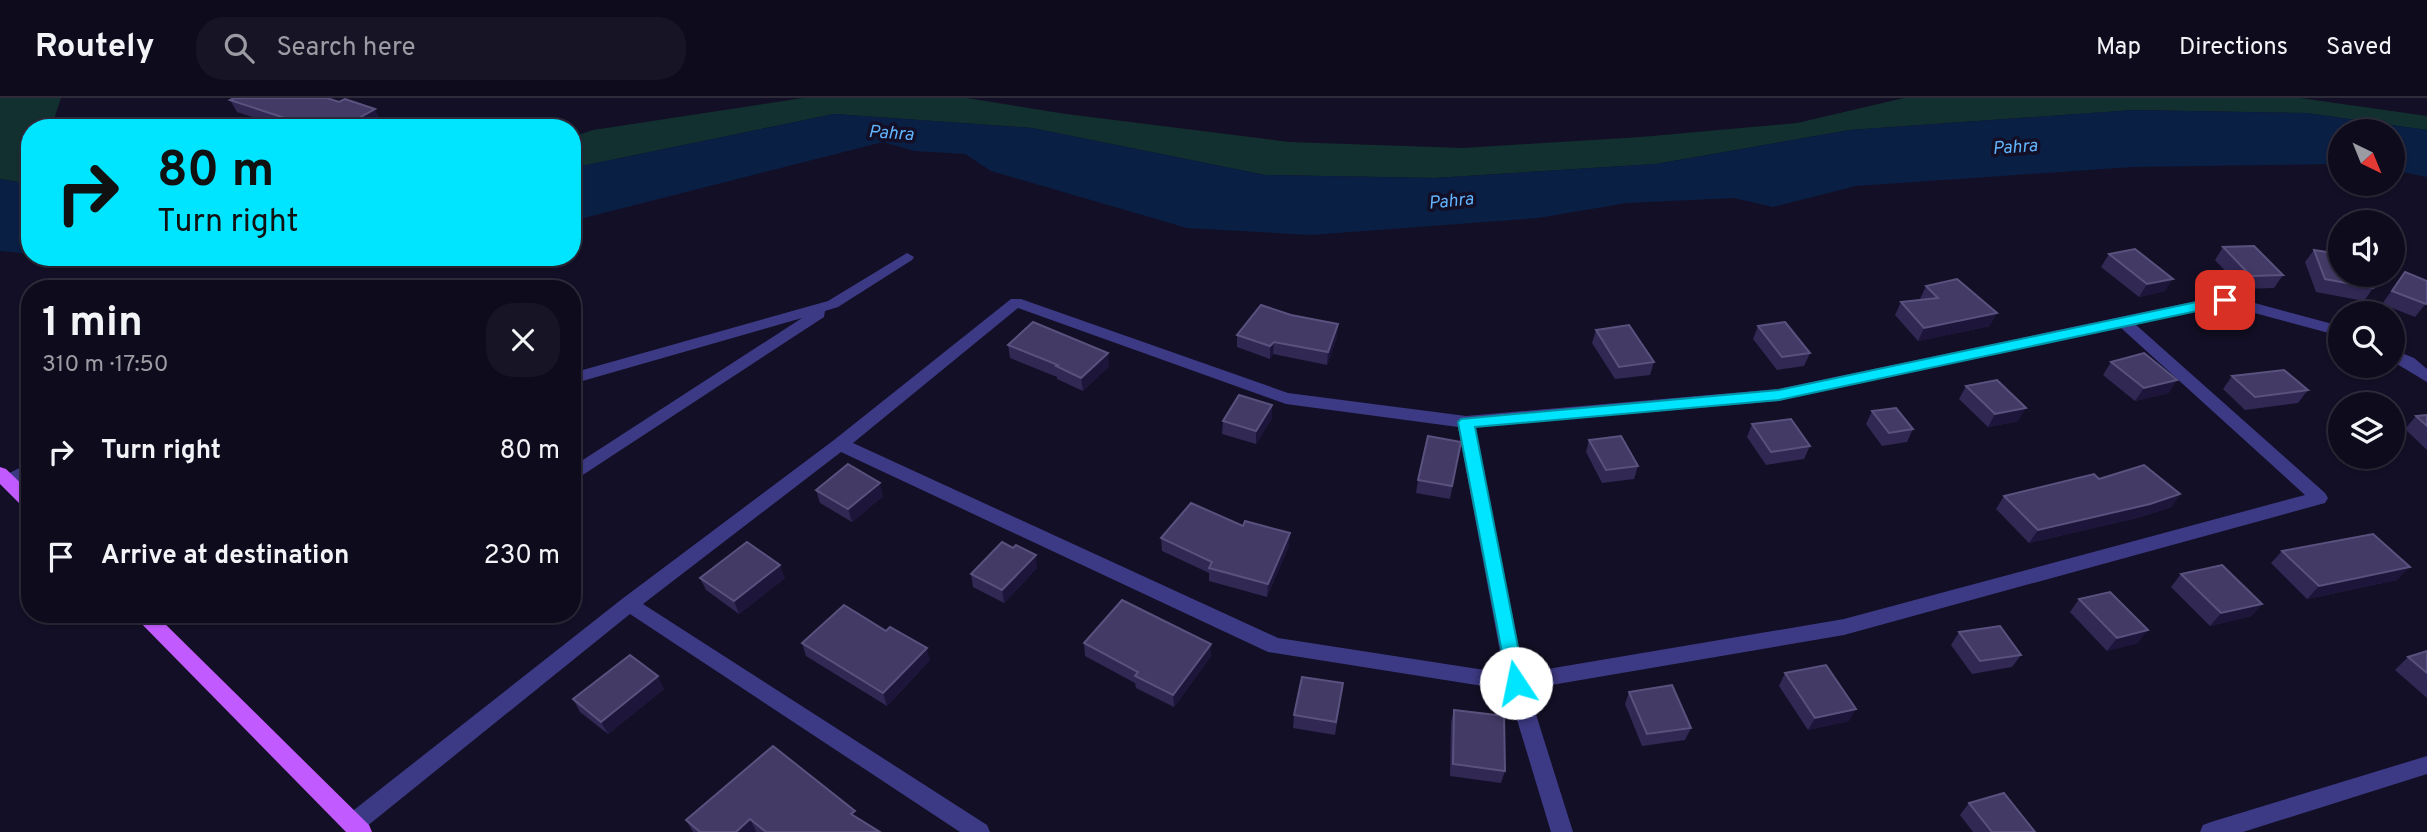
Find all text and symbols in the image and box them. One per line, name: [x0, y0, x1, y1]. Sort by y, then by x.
search box: [196, 17, 686, 80]
text: Routely: [35, 27, 154, 69]
icon: search: [220, 29, 258, 67]
text: Search here: [276, 32, 415, 65]
text: Map: [2096, 33, 2141, 63]
text: Directions: [2179, 33, 2288, 63]
text: Saved: [2326, 33, 2392, 63]
north arrow: [2328, 119, 2404, 196]
map controls: [2328, 119, 2405, 469]
water label: Pahra: [868, 121, 915, 147]
water label: Pahra: [1992, 135, 2039, 161]
text: 80 m: [157, 142, 274, 204]
icon: right: [42, 147, 133, 238]
water label: Pahra: [1427, 188, 1475, 216]
text: Turn right: [157, 203, 299, 243]
button: sound: [2328, 210, 2405, 287]
pin: [2195, 270, 2255, 330]
icon: arrive: [2206, 281, 2244, 319]
text: 1 min: [42, 298, 143, 351]
button: search: [2328, 301, 2405, 378]
button: close: [486, 303, 560, 377]
text: 310 m · 17:50: [42, 351, 169, 380]
button: layers: [2328, 392, 2405, 469]
icon: right: [42, 433, 80, 471]
text: Turn right: [101, 435, 221, 468]
text: 80 m: [500, 435, 560, 468]
icon: arrive: [42, 538, 80, 576]
text: Arrive at destination: [101, 540, 349, 573]
text: 230 m: [484, 540, 560, 573]
position arrow: [1479, 646, 1553, 720]

